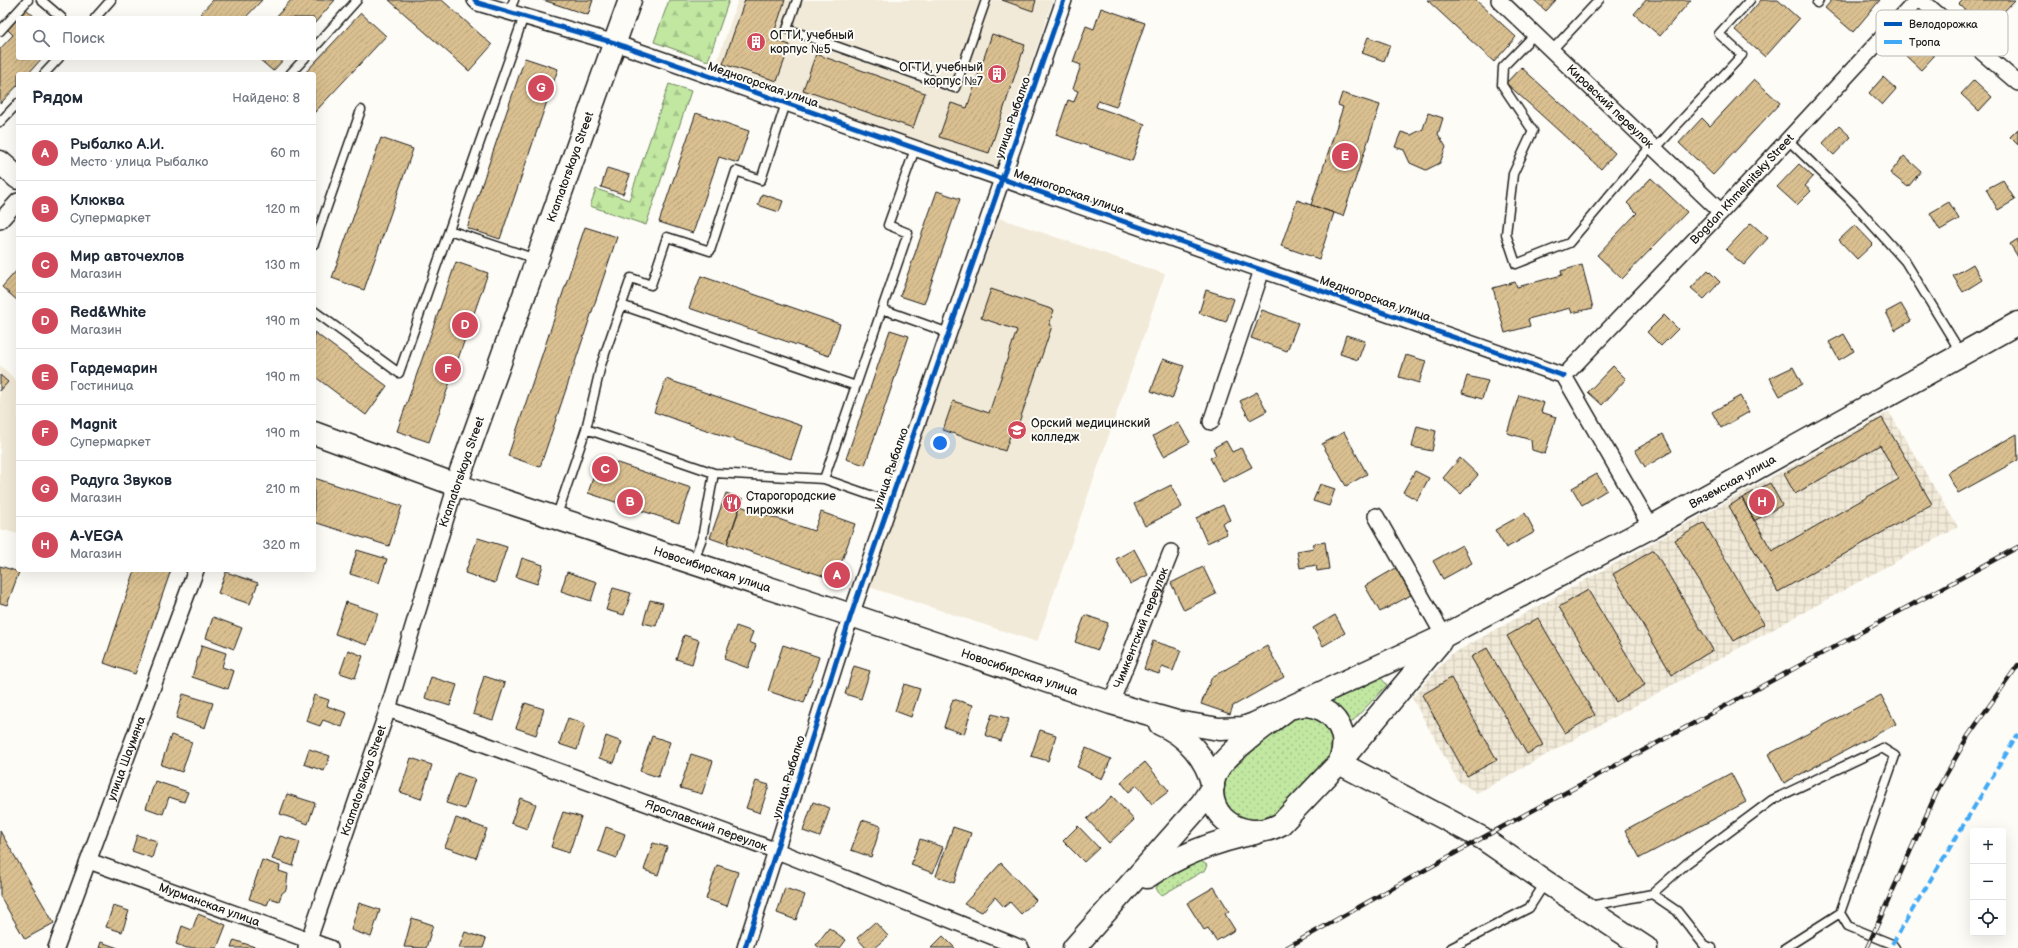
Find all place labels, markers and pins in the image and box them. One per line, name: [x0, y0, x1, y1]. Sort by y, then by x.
place label: ОГТИ, учебный корпус №5: [770, 28, 854, 57]
building icon: ОГТИ, учебный корпус №5: [745, 31, 767, 53]
place label: ОГТИ, учебный корпус №7: [899, 60, 983, 89]
building icon: ОГТИ, учебный корпус №7: [986, 63, 1008, 85]
pin: G: [528, 73, 554, 103]
pin: E: [1332, 141, 1358, 171]
pin: D: [452, 310, 478, 340]
pin: F: [435, 354, 461, 384]
place label: Орский медицинский колледж: [1031, 416, 1151, 445]
school or university icon: Орский медицинский колледж: [1006, 419, 1028, 441]
pin: C: [592, 454, 618, 484]
pin: B: [617, 487, 643, 517]
pin: H: [1749, 487, 1775, 517]
place label: Старогородские пирожки: [746, 489, 836, 518]
restaurant icon: Старогородские пирожки: [721, 492, 743, 514]
pin: A: [824, 560, 850, 590]

